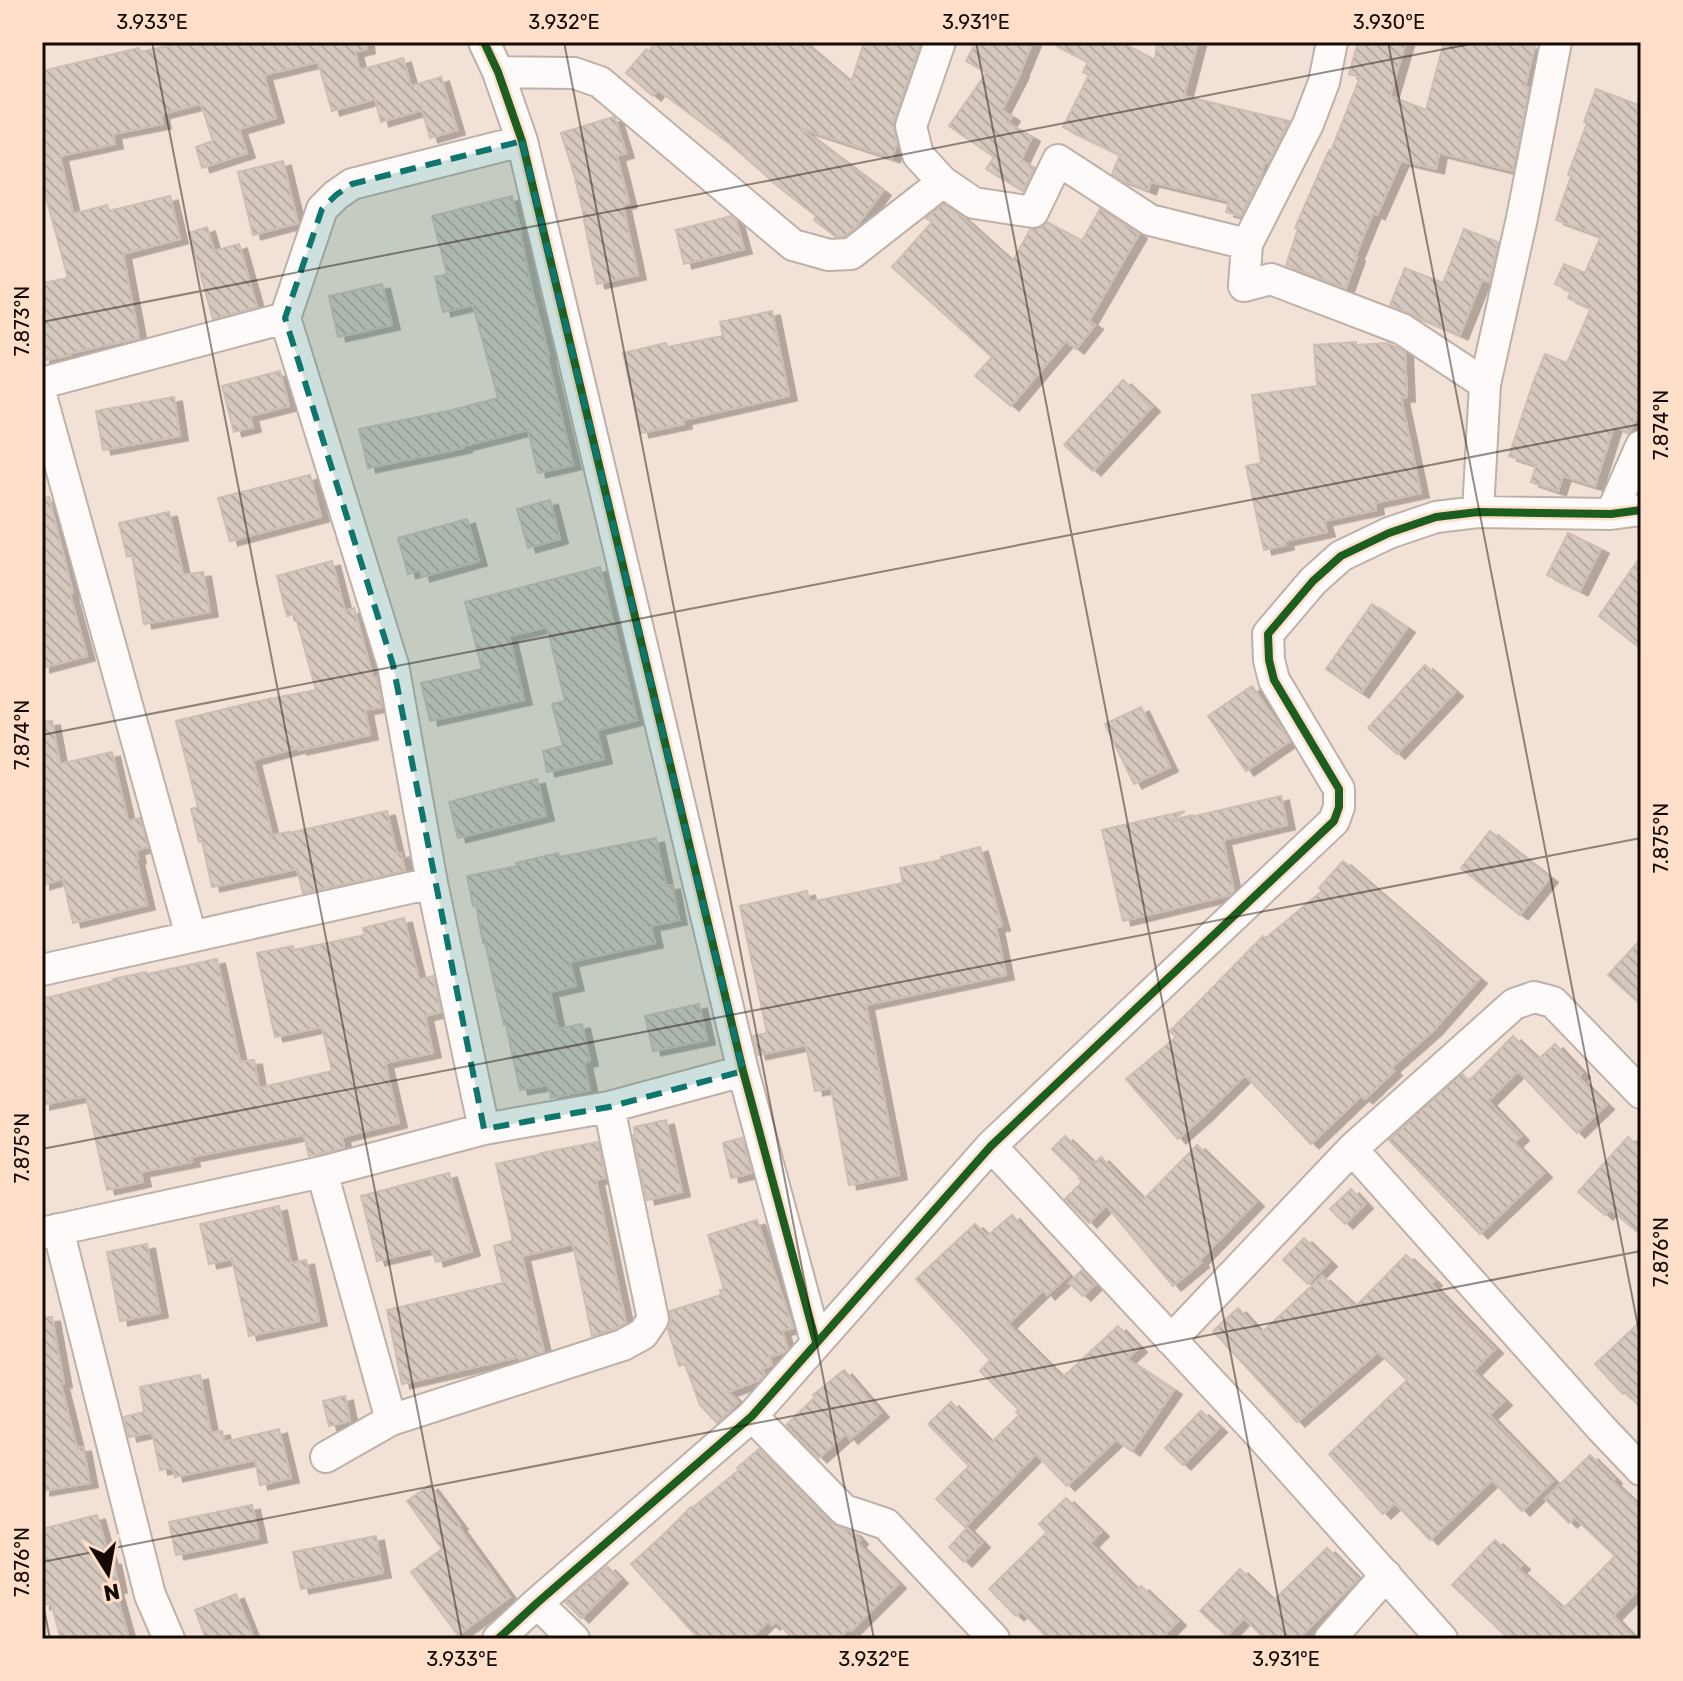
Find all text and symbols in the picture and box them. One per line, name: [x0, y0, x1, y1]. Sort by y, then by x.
text: 3.933°E: [116, 10, 188, 34]
text: 3.932°E: [528, 10, 600, 34]
text: 3.931°E: [942, 10, 1010, 34]
text: 3.930°E: [1353, 10, 1425, 34]
text: 7.873°N: [10, 286, 34, 356]
text: 7.874°N: [1649, 390, 1673, 460]
text: 7.874°N: [10, 700, 34, 770]
text: 7.875°N: [1649, 803, 1673, 873]
text: 7.875°N: [10, 1113, 34, 1183]
text: 7.876°N: [1649, 1217, 1673, 1287]
text: 7.876°N: [10, 1527, 34, 1597]
north arrow: [68, 1533, 148, 1613]
text: N: [101, 1577, 122, 1607]
text: 3.933°E: [426, 1647, 498, 1671]
text: 3.932°E: [838, 1647, 910, 1671]
text: 3.931°E: [1252, 1647, 1320, 1671]

